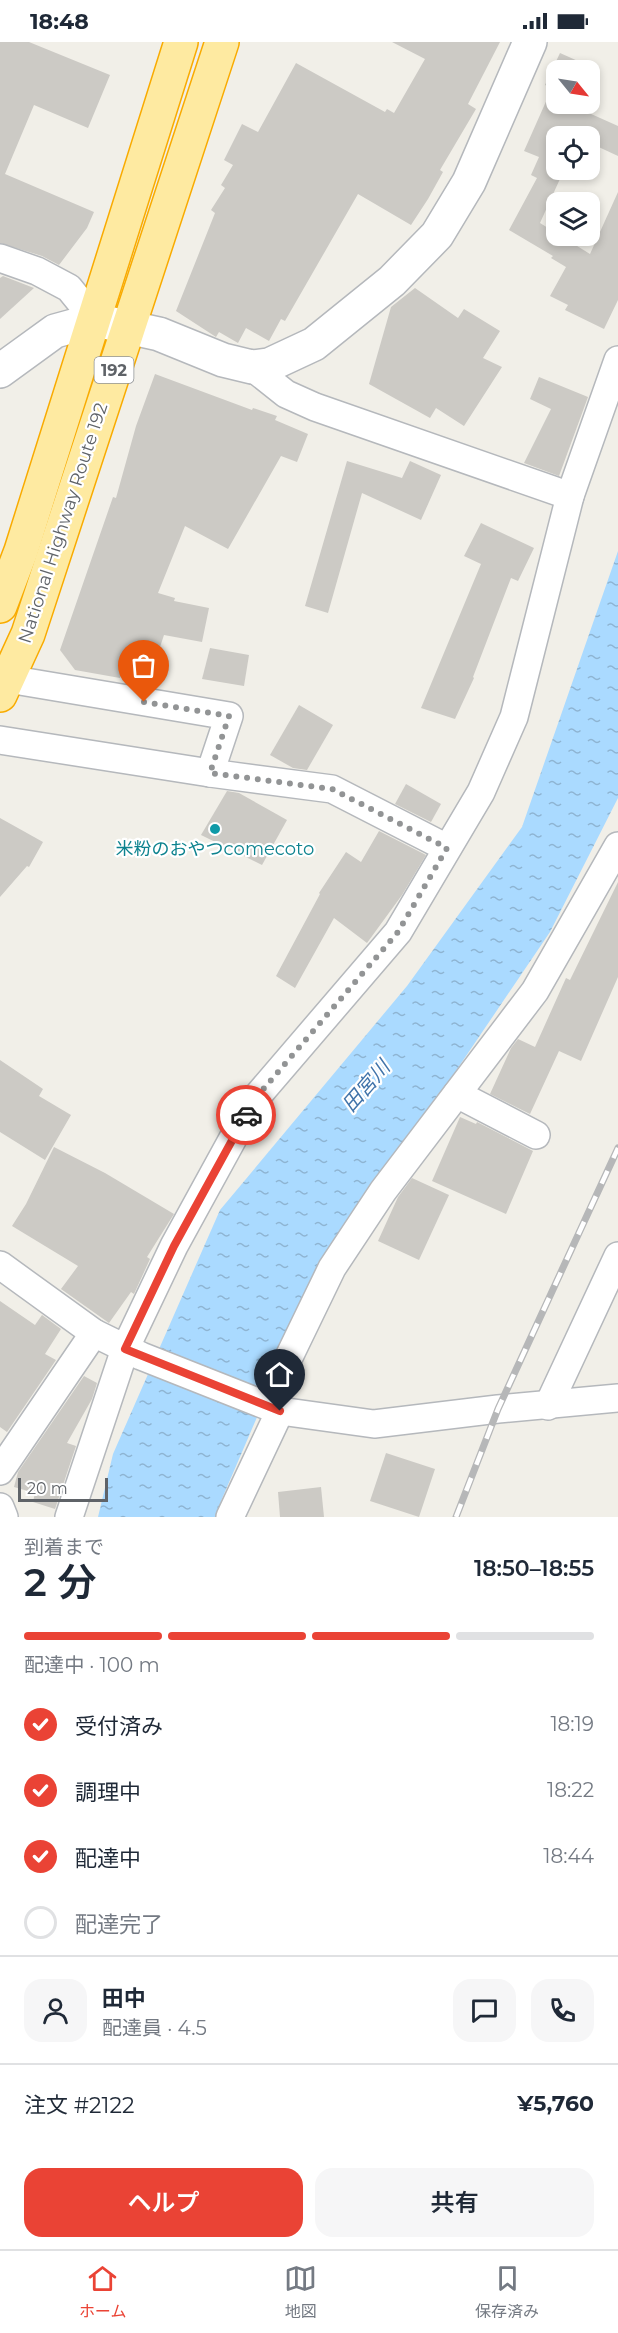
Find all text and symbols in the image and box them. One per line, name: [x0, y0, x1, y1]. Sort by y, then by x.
text: 18:48: [30, 8, 89, 35]
north arrow: [546, 60, 600, 114]
map controls: [546, 60, 600, 246]
button: locate: [546, 126, 600, 180]
button: layers: [546, 192, 600, 246]
road number: 192: [94, 357, 134, 383]
street label: National Highway Route 192: [14, 400, 112, 646]
pin: [118, 640, 169, 702]
icon: bag: [127, 649, 160, 682]
marker: 米粉のおやつcomecoto: [208, 822, 222, 836]
place label: 米粉のおやつcomecoto: [116, 838, 314, 860]
water label: 田宮川: [337, 1054, 396, 1117]
courier: [216, 1085, 276, 1145]
icon: car: [230, 1099, 263, 1132]
pin: [254, 1349, 305, 1411]
icon: home: [263, 1358, 296, 1391]
scale bar: [18, 1475, 108, 1502]
text: 20 m: [27, 1479, 68, 1498]
text: 到着まで: [24, 1535, 104, 1559]
text: 18:50–18:55: [474, 1555, 594, 1582]
text: 2 分: [24, 1558, 96, 1606]
text: 配達中 · 100 m: [24, 1653, 160, 1677]
icon: check: [24, 1708, 57, 1741]
text: 18:19: [550, 1712, 594, 1736]
text: 受付済み: [75, 1713, 163, 1740]
icon: check: [24, 1774, 57, 1807]
text: 18:22: [547, 1778, 594, 1802]
text: 調理中: [75, 1779, 141, 1806]
icon: check: [24, 1840, 57, 1873]
text: 18:44: [543, 1844, 594, 1868]
text: 配達中: [75, 1845, 141, 1872]
text: 配達完了: [75, 1911, 163, 1938]
button: person: [24, 1979, 87, 2042]
button: chat: [453, 1979, 516, 2042]
button: phone: [531, 1979, 594, 2042]
text: 田中: [102, 1985, 146, 2012]
text: 配達員 · 4.5: [102, 2016, 207, 2040]
text: ¥5,760: [517, 2090, 594, 2117]
text: 注文 #2122: [24, 2092, 135, 2119]
button: ヘルプ: [24, 2168, 303, 2237]
button: 共有: [315, 2168, 594, 2237]
tab: ホーム: [79, 2262, 126, 2322]
tab: 地図: [284, 2262, 317, 2322]
tab: 保存済み: [475, 2262, 539, 2322]

